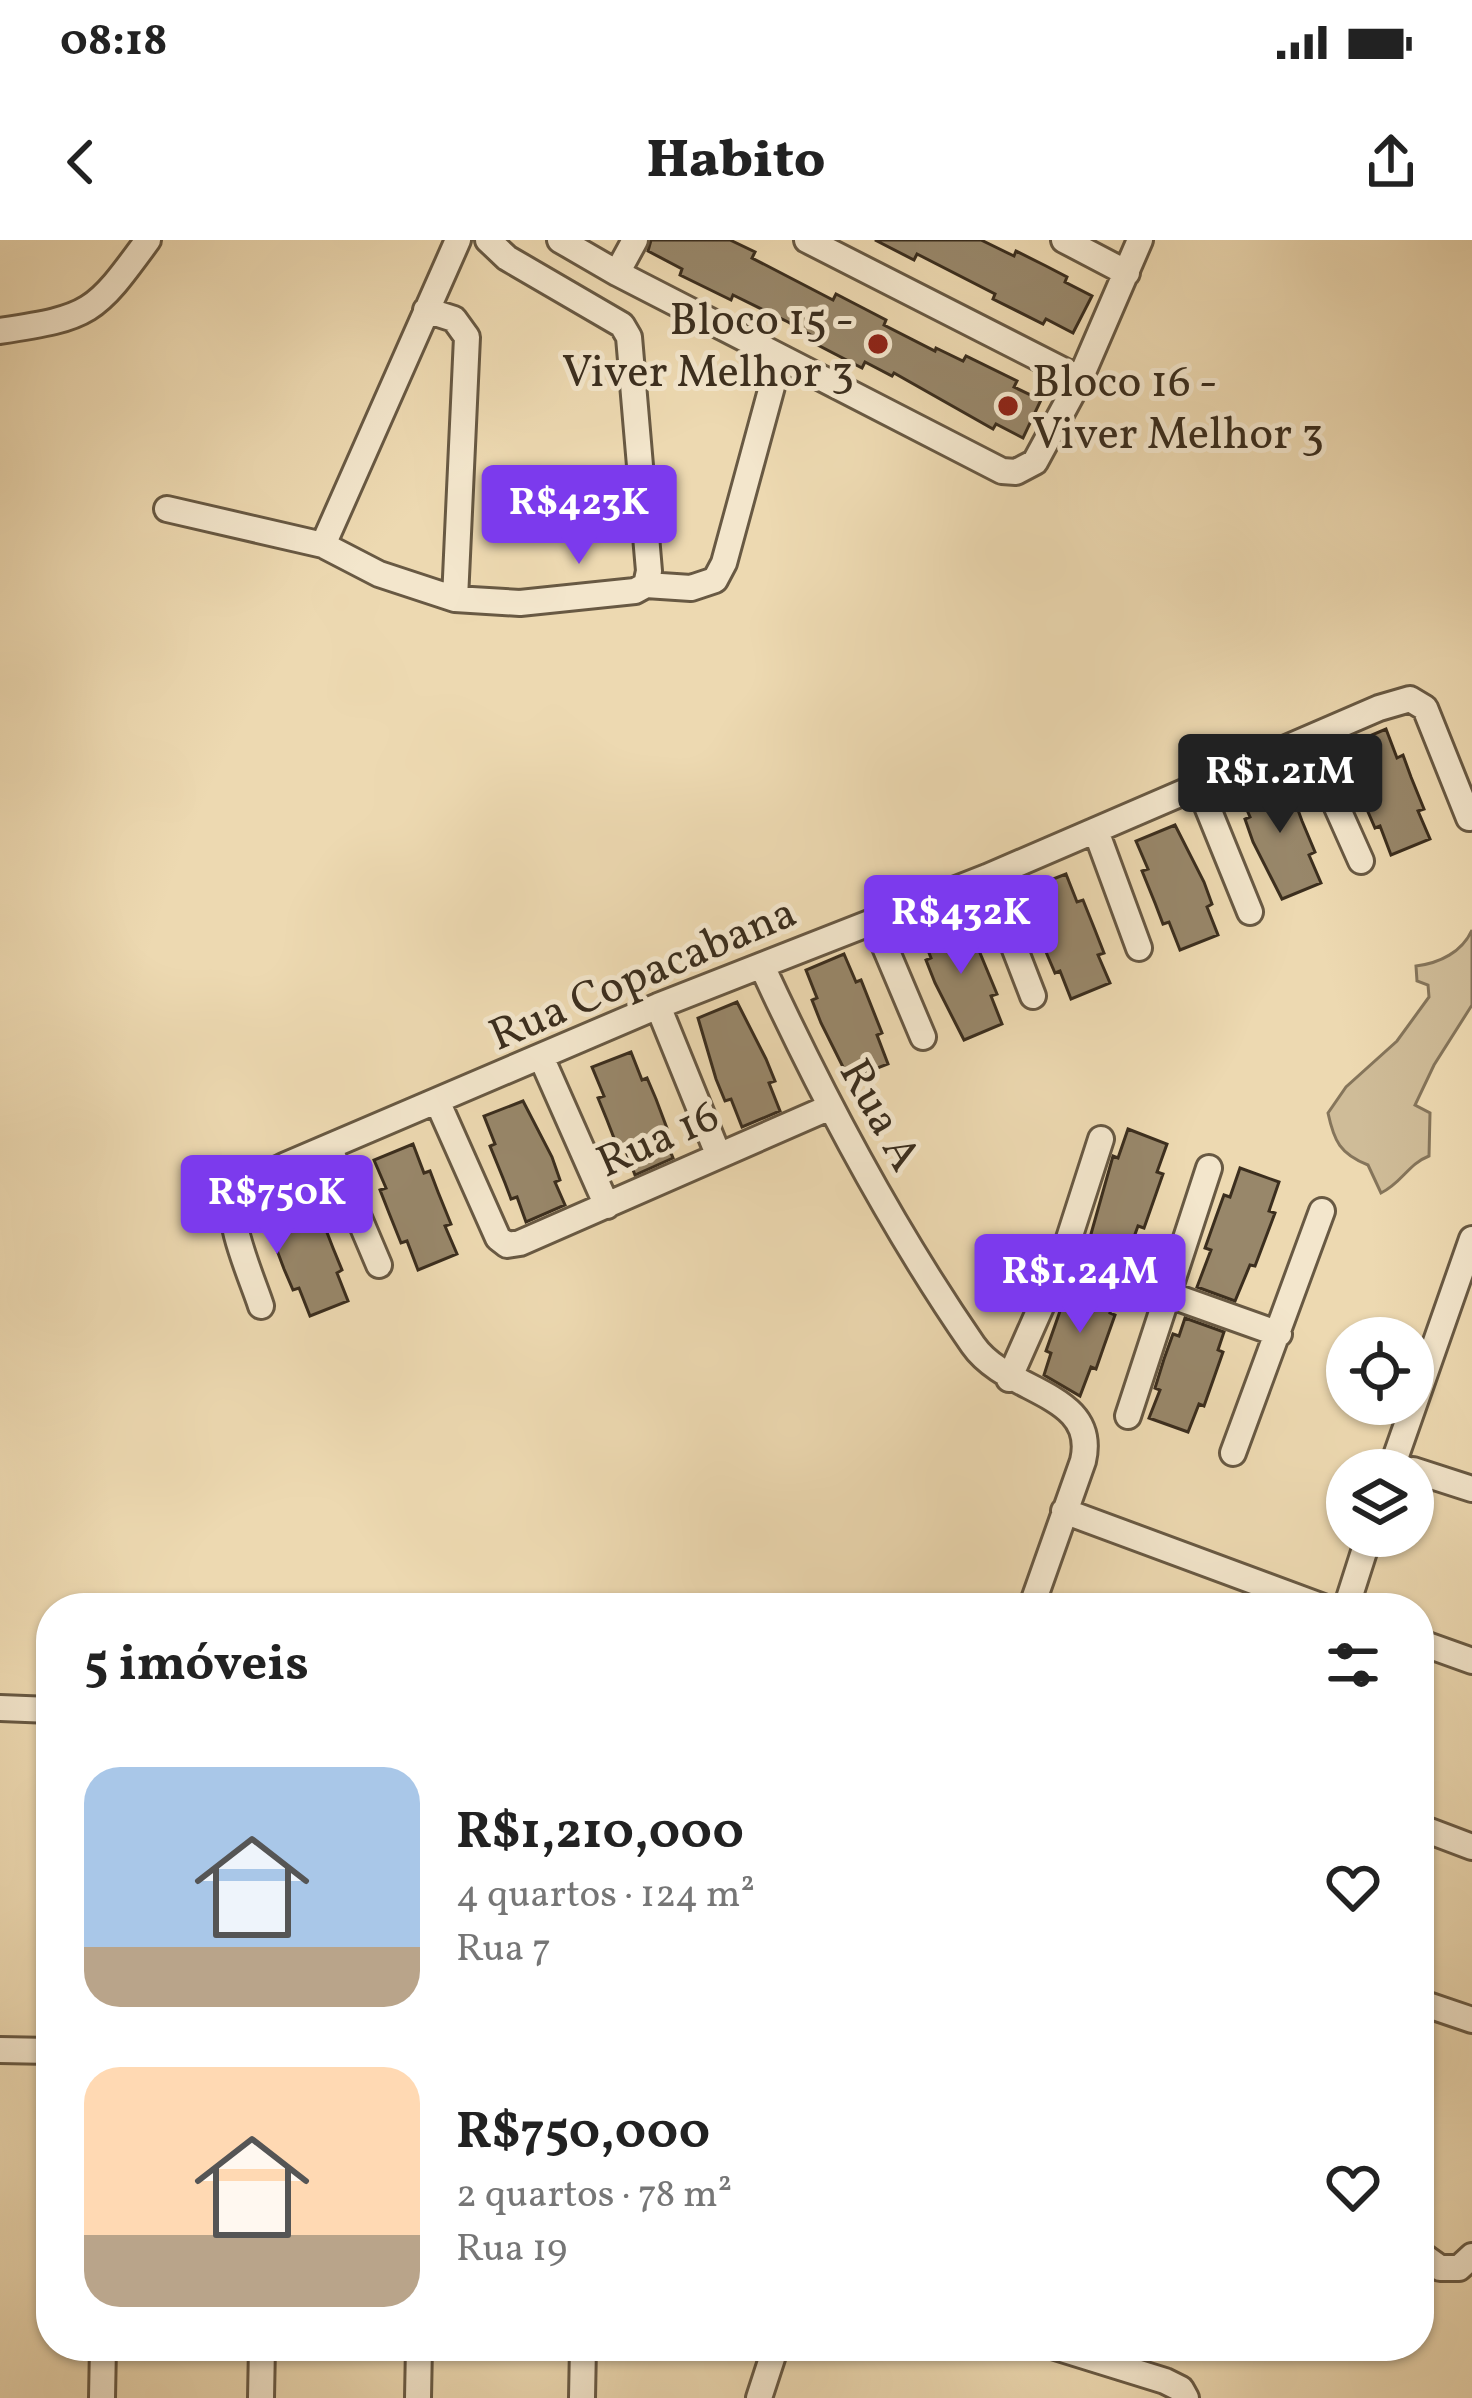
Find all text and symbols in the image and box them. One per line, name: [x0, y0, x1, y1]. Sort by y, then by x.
text: 08:18: [60, 11, 168, 74]
text: Habito: [646, 125, 826, 200]
icon: back: [48, 129, 114, 195]
icon: share: [1358, 129, 1424, 195]
place label: Bloco 15 - Viver Melhor 3: [562, 291, 854, 406]
marker: Bloco 15 - Viver Melhor 3: [865, 331, 891, 357]
place label: Bloco 16 - Viver Melhor 3: [1032, 353, 1324, 468]
marker: Bloco 16 - Viver Melhor 3: [995, 393, 1021, 419]
pin: R$423K: [481, 465, 677, 567]
text: R$423K: [509, 477, 649, 531]
pin: R$1.21M: [1169, 734, 1391, 836]
text: R$1.21M: [1205, 746, 1355, 800]
pin: R$432K: [863, 875, 1059, 977]
street label: Rua Copacabana: [481, 883, 807, 1069]
text: R$432K: [891, 887, 1031, 941]
street label: Rua A: [822, 1049, 935, 1184]
street label: Rua 16: [588, 1086, 730, 1196]
pin: R$750K: [179, 1155, 375, 1257]
text: R$750K: [208, 1167, 346, 1221]
pin: R$1.24M: [969, 1234, 1191, 1336]
text: R$1.24M: [1002, 1246, 1158, 1300]
map controls: [1326, 1317, 1434, 1557]
button: locate: [1326, 1317, 1434, 1425]
button: layers: [1326, 1449, 1434, 1557]
text: 5 imóveis: [84, 1630, 309, 1701]
icon: filters: [1320, 1632, 1386, 1698]
text: R$1,210,000: [456, 1798, 744, 1869]
icon: home: [180, 1815, 324, 1959]
icon: heart: [1320, 1854, 1386, 1920]
text: 4 quartos · 124 m²: [456, 1869, 755, 1923]
text: Rua 7: [456, 1923, 551, 1977]
text: R$750,000: [456, 2098, 710, 2169]
icon: home: [180, 2115, 324, 2259]
icon: heart: [1320, 2154, 1386, 2220]
text: 2 quartos · 78 m²: [456, 2169, 732, 2223]
text: Rua 19: [456, 2223, 567, 2277]

